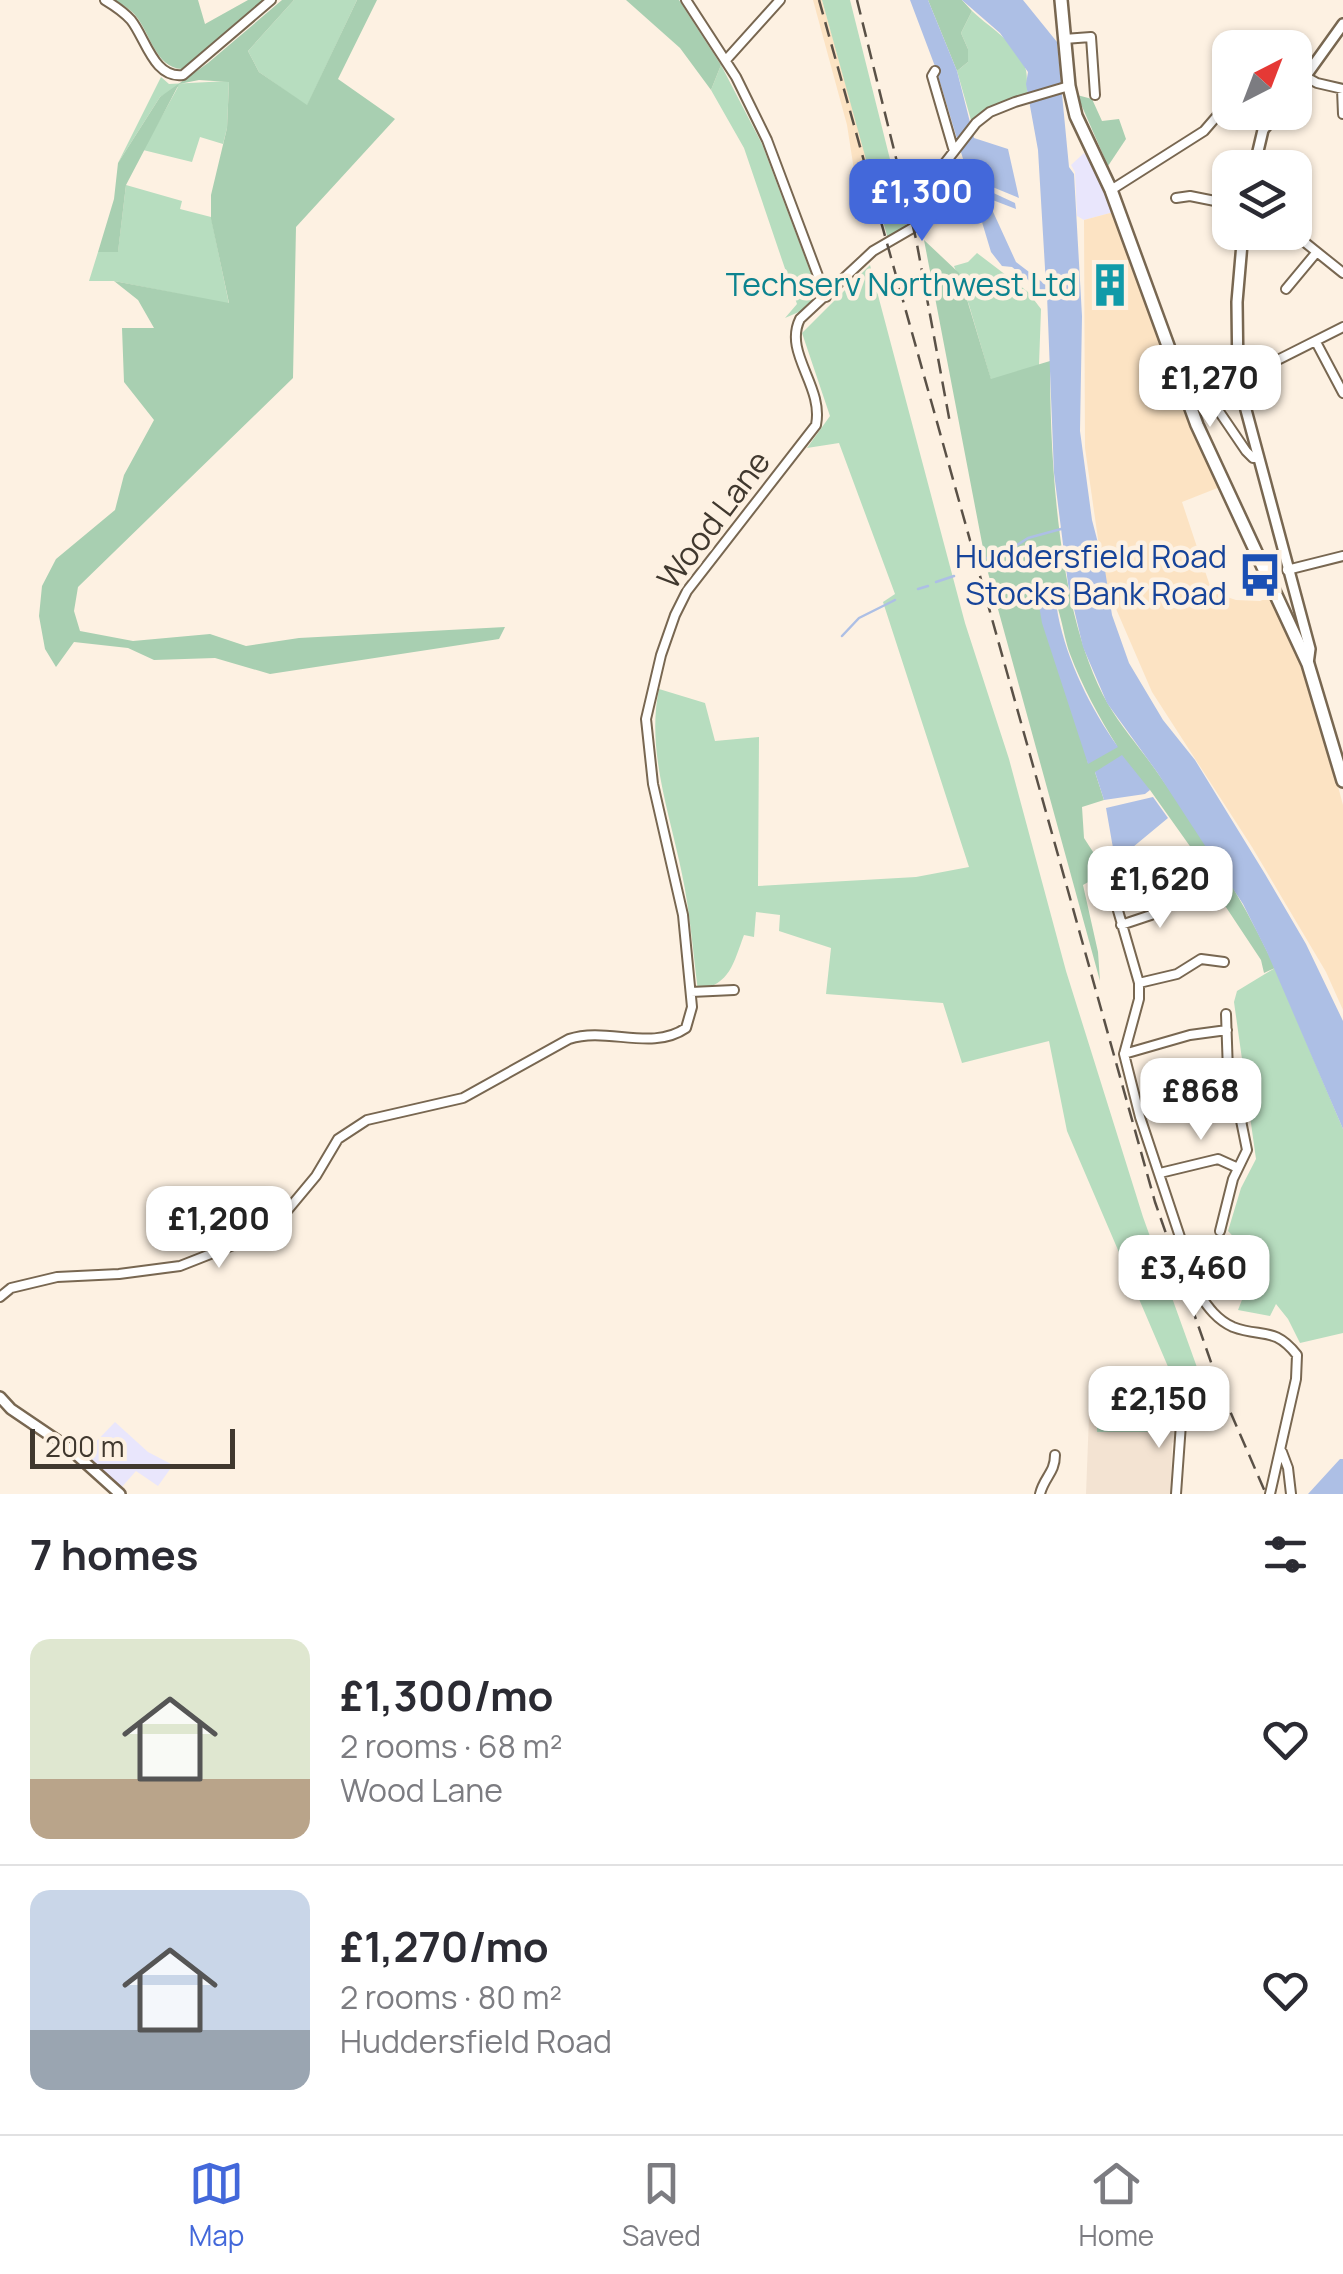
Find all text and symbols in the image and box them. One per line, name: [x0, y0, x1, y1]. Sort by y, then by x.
north arrow: [1212, 30, 1312, 130]
map controls: [1212, 30, 1312, 250]
button: layers: [1212, 150, 1312, 250]
pin: £1,300: [841, 159, 1003, 244]
text: £1,300: [871, 169, 973, 213]
building icon: Techserv Northwest Ltd: [1086, 261, 1134, 309]
place label: Techserv Northwest Ltd: [726, 262, 1077, 306]
pin: £1,270: [1129, 345, 1291, 430]
text: £1,270: [1161, 355, 1259, 399]
street label: Wood Lane: [647, 441, 780, 598]
place label: Huddersfield Road Stocks Bank Road: [955, 534, 1227, 615]
bus stop icon: Huddersfield Road Stocks Bank Road: [1236, 551, 1284, 599]
pin: £1,620: [1079, 846, 1241, 931]
text: £1,620: [1110, 856, 1210, 900]
pin: £868: [1142, 1058, 1260, 1143]
text: £868: [1162, 1068, 1240, 1112]
pin: £1,200: [138, 1186, 300, 1271]
text: £1,200: [168, 1196, 270, 1240]
pin: £3,460: [1113, 1235, 1275, 1320]
text: £3,460: [1140, 1245, 1248, 1289]
pin: £2,150: [1078, 1366, 1240, 1451]
text: £2,150: [1110, 1376, 1208, 1420]
scale bar: [30, 1424, 235, 1468]
text: 200 m: [45, 1427, 124, 1465]
text: 7 homes: [30, 1525, 198, 1583]
icon: filters: [1258, 1527, 1313, 1582]
text: £1,300/mo: [340, 1666, 553, 1724]
icon: home: [110, 1679, 230, 1799]
icon: heart: [1258, 1712, 1313, 1767]
text: 2 rooms · 68 m²: [340, 1724, 562, 1768]
text: Wood Lane: [340, 1768, 503, 1812]
text: £1,270/mo: [340, 1917, 549, 1975]
icon: home: [110, 1930, 230, 2050]
icon: heart: [1258, 1963, 1313, 2018]
text: 2 rooms · 80 m²: [340, 1975, 562, 2019]
text: Huddersfield Road: [340, 2019, 612, 2063]
tab: Map: [189, 2156, 244, 2254]
tab: Saved: [622, 2156, 701, 2254]
tab: Home: [1078, 2156, 1154, 2254]

